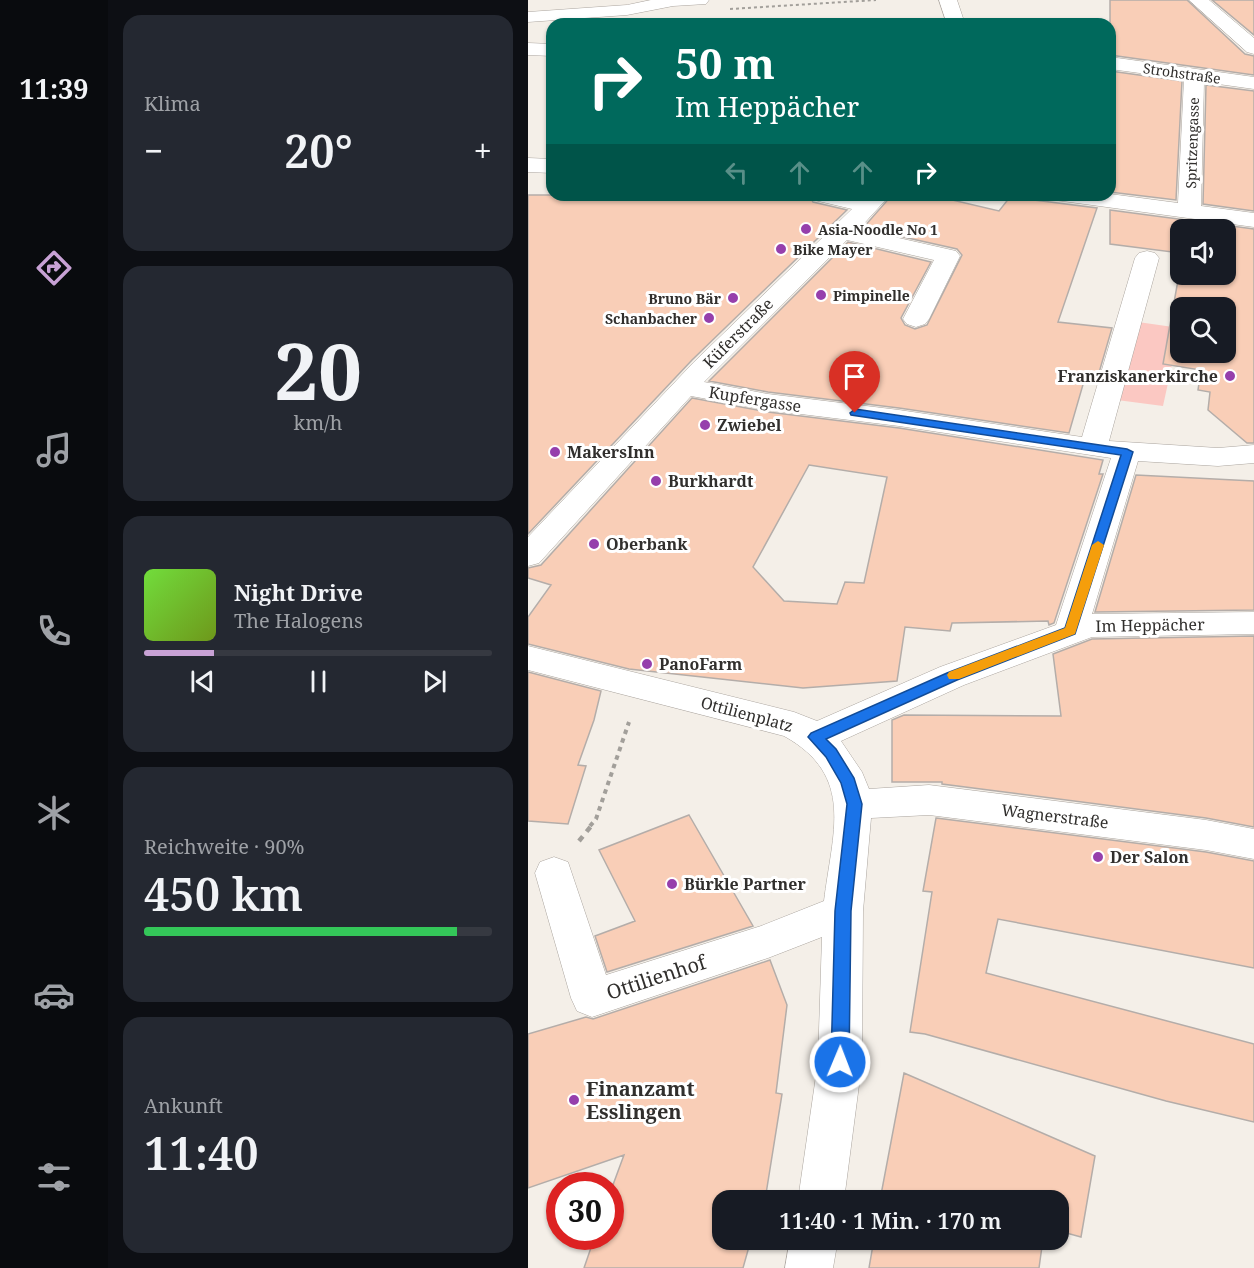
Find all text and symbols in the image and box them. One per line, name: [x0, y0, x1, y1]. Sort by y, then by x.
text: 50 m: [675, 34, 775, 91]
icon: right: [576, 42, 654, 120]
street label: Strohstraße: [1142, 58, 1222, 88]
text: 11:39: [19, 70, 89, 107]
text: Im Heppächer: [675, 88, 859, 125]
text: Klima: [144, 90, 201, 117]
street label: Spritzengasse: [1181, 97, 1203, 189]
text: 20°: [284, 120, 353, 181]
text: −: [144, 128, 163, 173]
text: +: [474, 128, 492, 173]
icon: left: [720, 156, 753, 189]
icon: ahead: [783, 156, 816, 189]
icon: ahead: [846, 156, 879, 189]
icon: right: [909, 156, 942, 189]
map controls: [1170, 219, 1236, 363]
button: sound: [1170, 219, 1236, 285]
place label: Asia-Noodle No 1: [818, 220, 938, 239]
marker: Asia-Noodle No 1: [799, 222, 813, 236]
place label: Bike Mayer: [793, 240, 873, 259]
marker: Bike Mayer: [774, 242, 788, 256]
icon: directions: [33, 247, 75, 289]
place label: Pimpinelle: [833, 286, 910, 305]
marker: Pimpinelle: [814, 288, 828, 302]
place label: Bruno Bär: [648, 289, 722, 308]
marker: Bruno Bär: [726, 291, 740, 305]
street label: Küferstraße: [698, 293, 778, 373]
button: search: [1170, 297, 1236, 363]
place label: Schanbacher: [605, 309, 698, 328]
marker: Schanbacher: [702, 311, 716, 325]
text: 20: [274, 317, 362, 423]
pin: [829, 351, 880, 413]
icon: arrive: [838, 360, 871, 393]
place label: Franziskanerkirche: [1058, 365, 1218, 387]
marker: Franziskanerkirche: [1223, 369, 1237, 383]
street label: Kupfergasse: [707, 381, 803, 417]
text: km/h: [293, 409, 343, 436]
place label: Zwiebel: [717, 414, 782, 436]
marker: Zwiebel: [698, 418, 712, 432]
icon: music: [33, 429, 75, 471]
place label: MakersInn: [567, 441, 655, 463]
marker: MakersInn: [548, 445, 562, 459]
place label: Burkhardt: [668, 470, 754, 492]
marker: Burkhardt: [649, 474, 663, 488]
place label: Oberbank: [606, 533, 688, 555]
marker: Oberbank: [587, 537, 601, 551]
text: Night Drive: [234, 577, 363, 607]
text: The Halogens: [234, 607, 363, 634]
icon: phone: [33, 610, 75, 652]
street label: Im Heppächer: [1095, 613, 1205, 637]
place label: PanoFarm: [659, 653, 743, 675]
marker: PanoFarm: [640, 657, 654, 671]
icon: previous: [186, 665, 219, 698]
icon: pause: [302, 665, 335, 698]
icon: next: [418, 665, 451, 698]
street label: Ottilienplatz: [698, 691, 796, 737]
icon: climate: [33, 792, 75, 834]
street label: Wagnerstraße: [1000, 799, 1110, 833]
text: Reichweite · 90%: [144, 833, 305, 860]
place label: Der Salon: [1110, 846, 1189, 868]
marker: Der Salon: [1091, 850, 1105, 864]
text: 450 km: [144, 863, 303, 924]
place label: Bürkle Partner: [684, 873, 806, 895]
marker: Bürkle Partner: [665, 877, 679, 891]
street label: Ottilienhof: [603, 948, 711, 1006]
icon: car: [33, 974, 75, 1016]
position arrow: [808, 1030, 872, 1094]
place label: Finanzamt Esslingen: [586, 1075, 695, 1125]
text: Ankunft: [144, 1092, 223, 1119]
marker: Finanzamt Esslingen: [567, 1093, 581, 1107]
text: 11:40: [144, 1122, 259, 1183]
icon: filters: [33, 1156, 75, 1198]
speed limit sign: 30: [546, 1172, 624, 1250]
text: 11:40 · 1 Min. · 170 m: [779, 1205, 1002, 1235]

